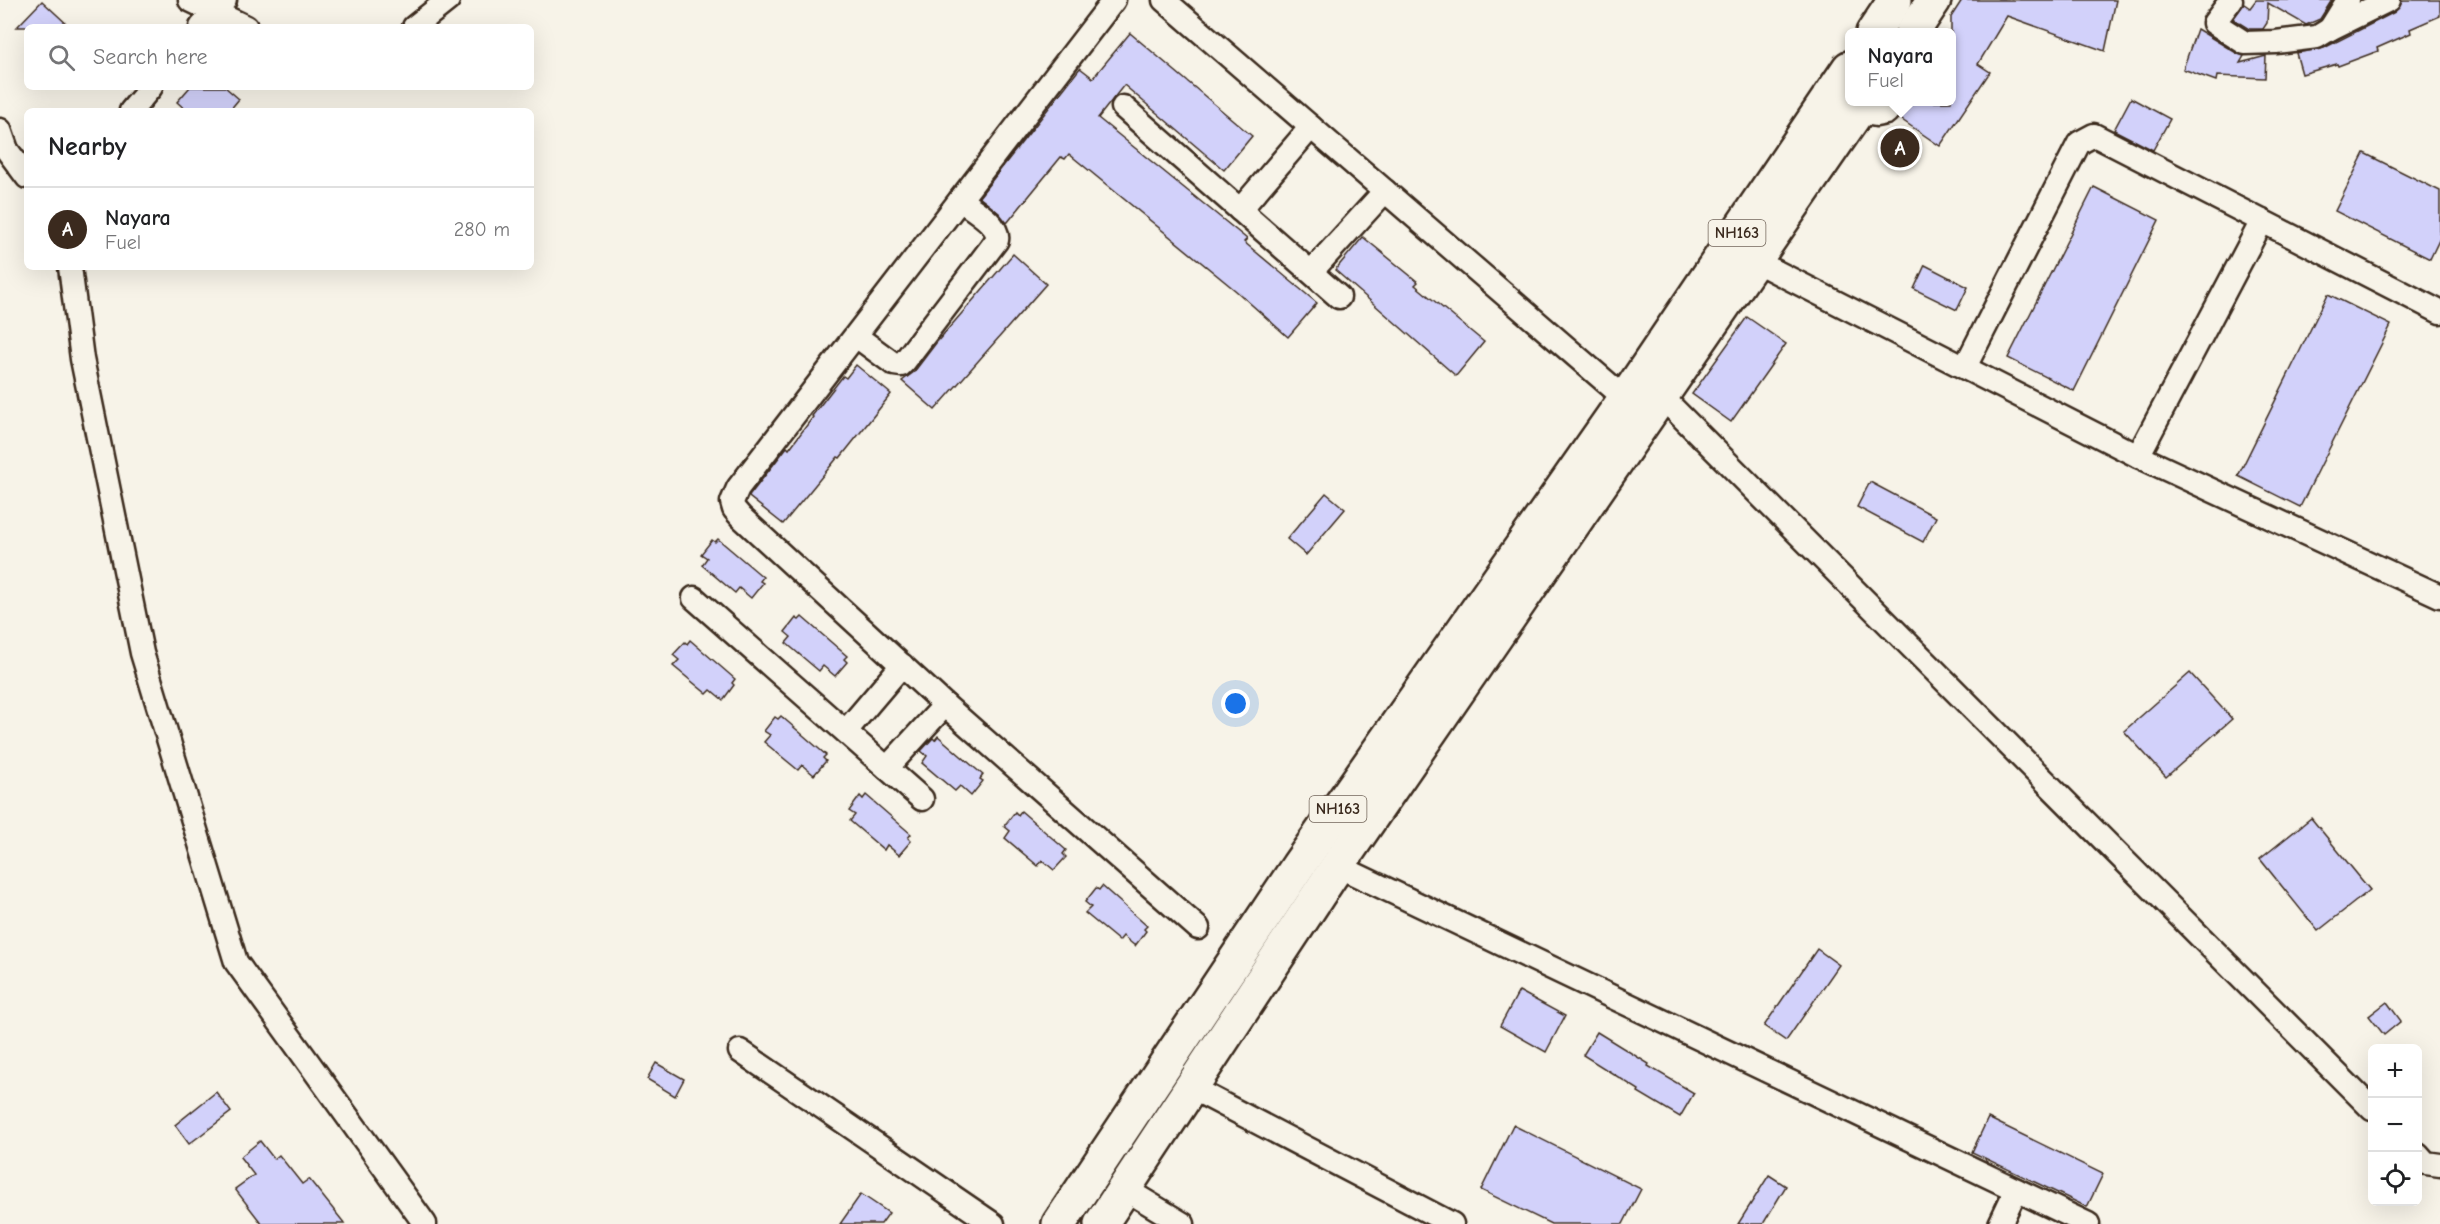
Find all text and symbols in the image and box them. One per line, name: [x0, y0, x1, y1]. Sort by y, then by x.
search box: [24, 24, 534, 90]
popup: [1845, 28, 1956, 106]
icon: search: [45, 41, 78, 74]
text: Nayara: [1868, 43, 1933, 69]
text: Search here: [93, 44, 208, 70]
text: Fuel: [1868, 69, 1904, 92]
pin: A: [1880, 126, 1920, 170]
text: Nearby: [48, 132, 127, 162]
text: Nayara: [105, 205, 171, 231]
text: A: [62, 218, 73, 241]
text: 280 m: [454, 218, 510, 241]
road number: NH163: [1708, 220, 1766, 246]
text: Fuel: [105, 231, 141, 254]
your location: [1221, 689, 1250, 718]
road number: NH163: [1310, 796, 1366, 822]
map controls: [2368, 1044, 2422, 1206]
button: +: [2368, 1044, 2422, 1098]
button: −: [2368, 1098, 2422, 1152]
button: locate: [2368, 1152, 2422, 1206]

